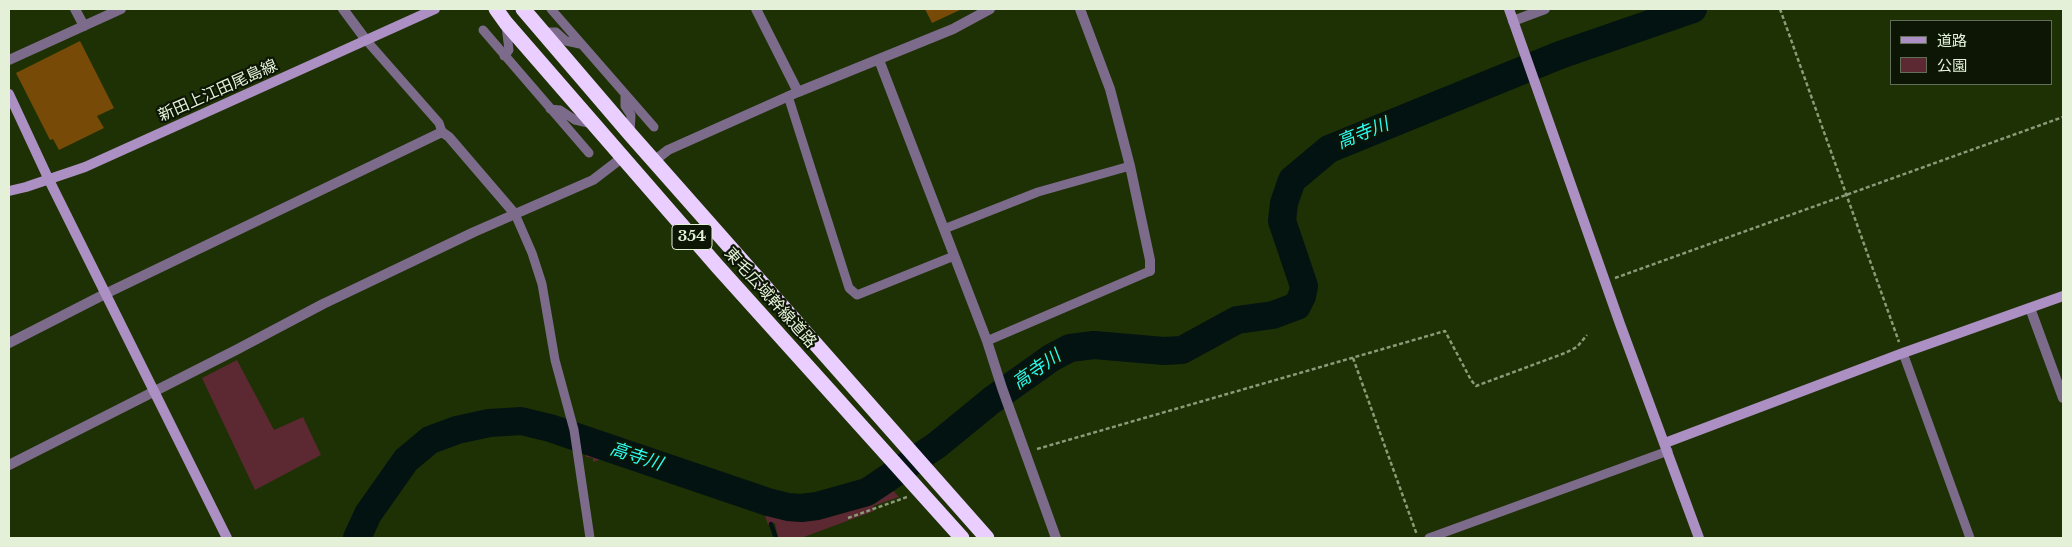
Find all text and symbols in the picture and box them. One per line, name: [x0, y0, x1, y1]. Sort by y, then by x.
legend: [1890, 20, 2052, 85]
text: 道路: [1937, 31, 1967, 50]
street label: 新田上江田尾島線: [156, 56, 280, 126]
text: 公園: [1937, 56, 1967, 75]
water label: 高寺川: [1334, 114, 1392, 154]
road number: 354: [672, 224, 712, 250]
street label: 東毛広域幹線道路: [720, 244, 820, 352]
water label: 高寺川: [1009, 346, 1065, 394]
water label: 高寺川: [607, 438, 665, 476]

